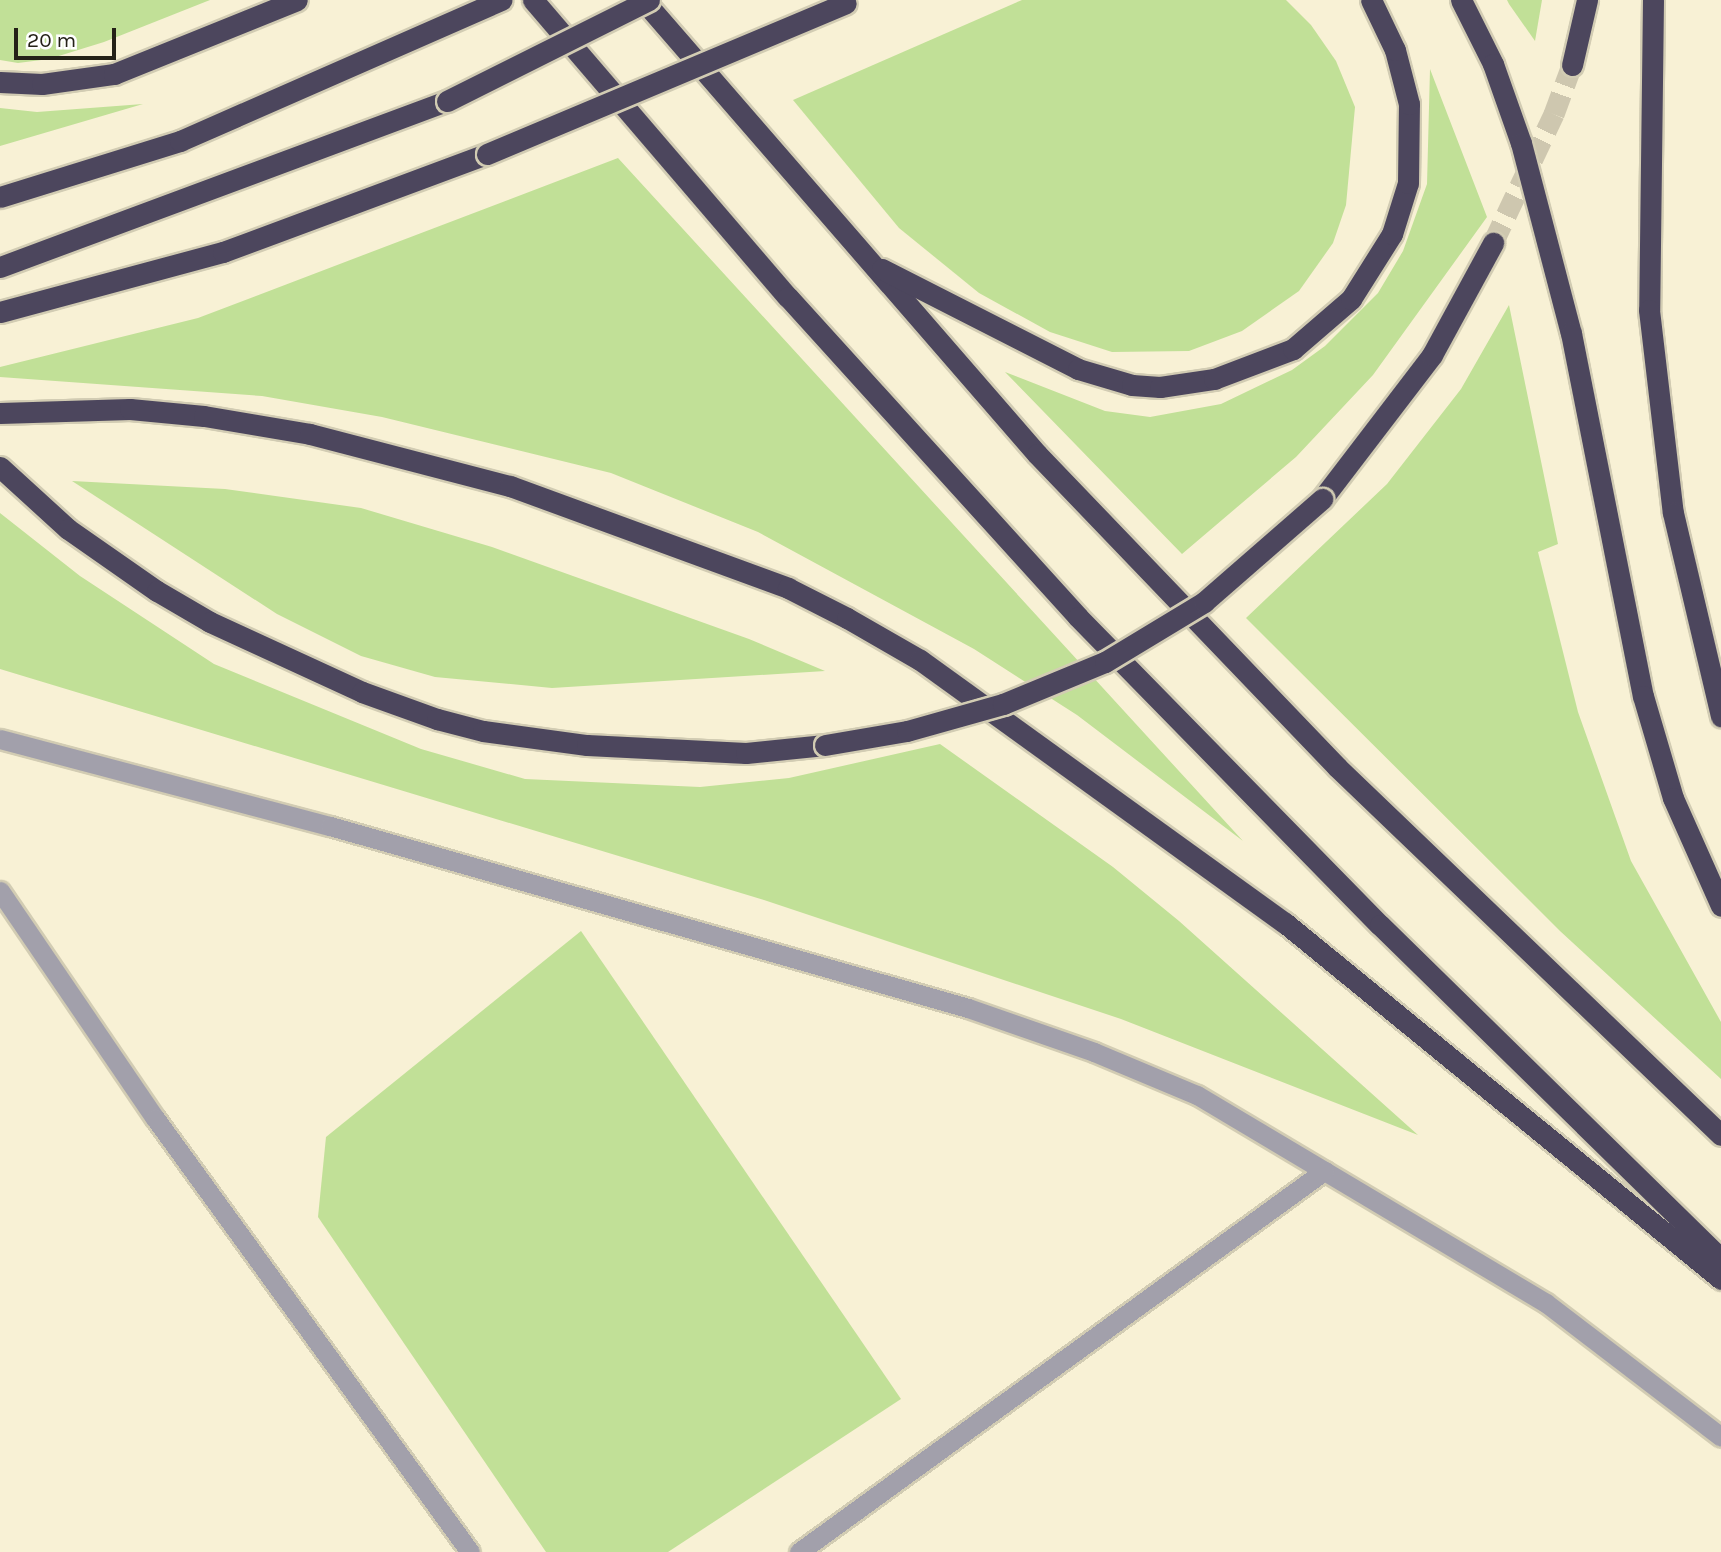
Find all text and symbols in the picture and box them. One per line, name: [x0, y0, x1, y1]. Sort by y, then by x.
scale bar: [18, 14, 119, 58]
text: 20 m: [27, 28, 76, 52]

